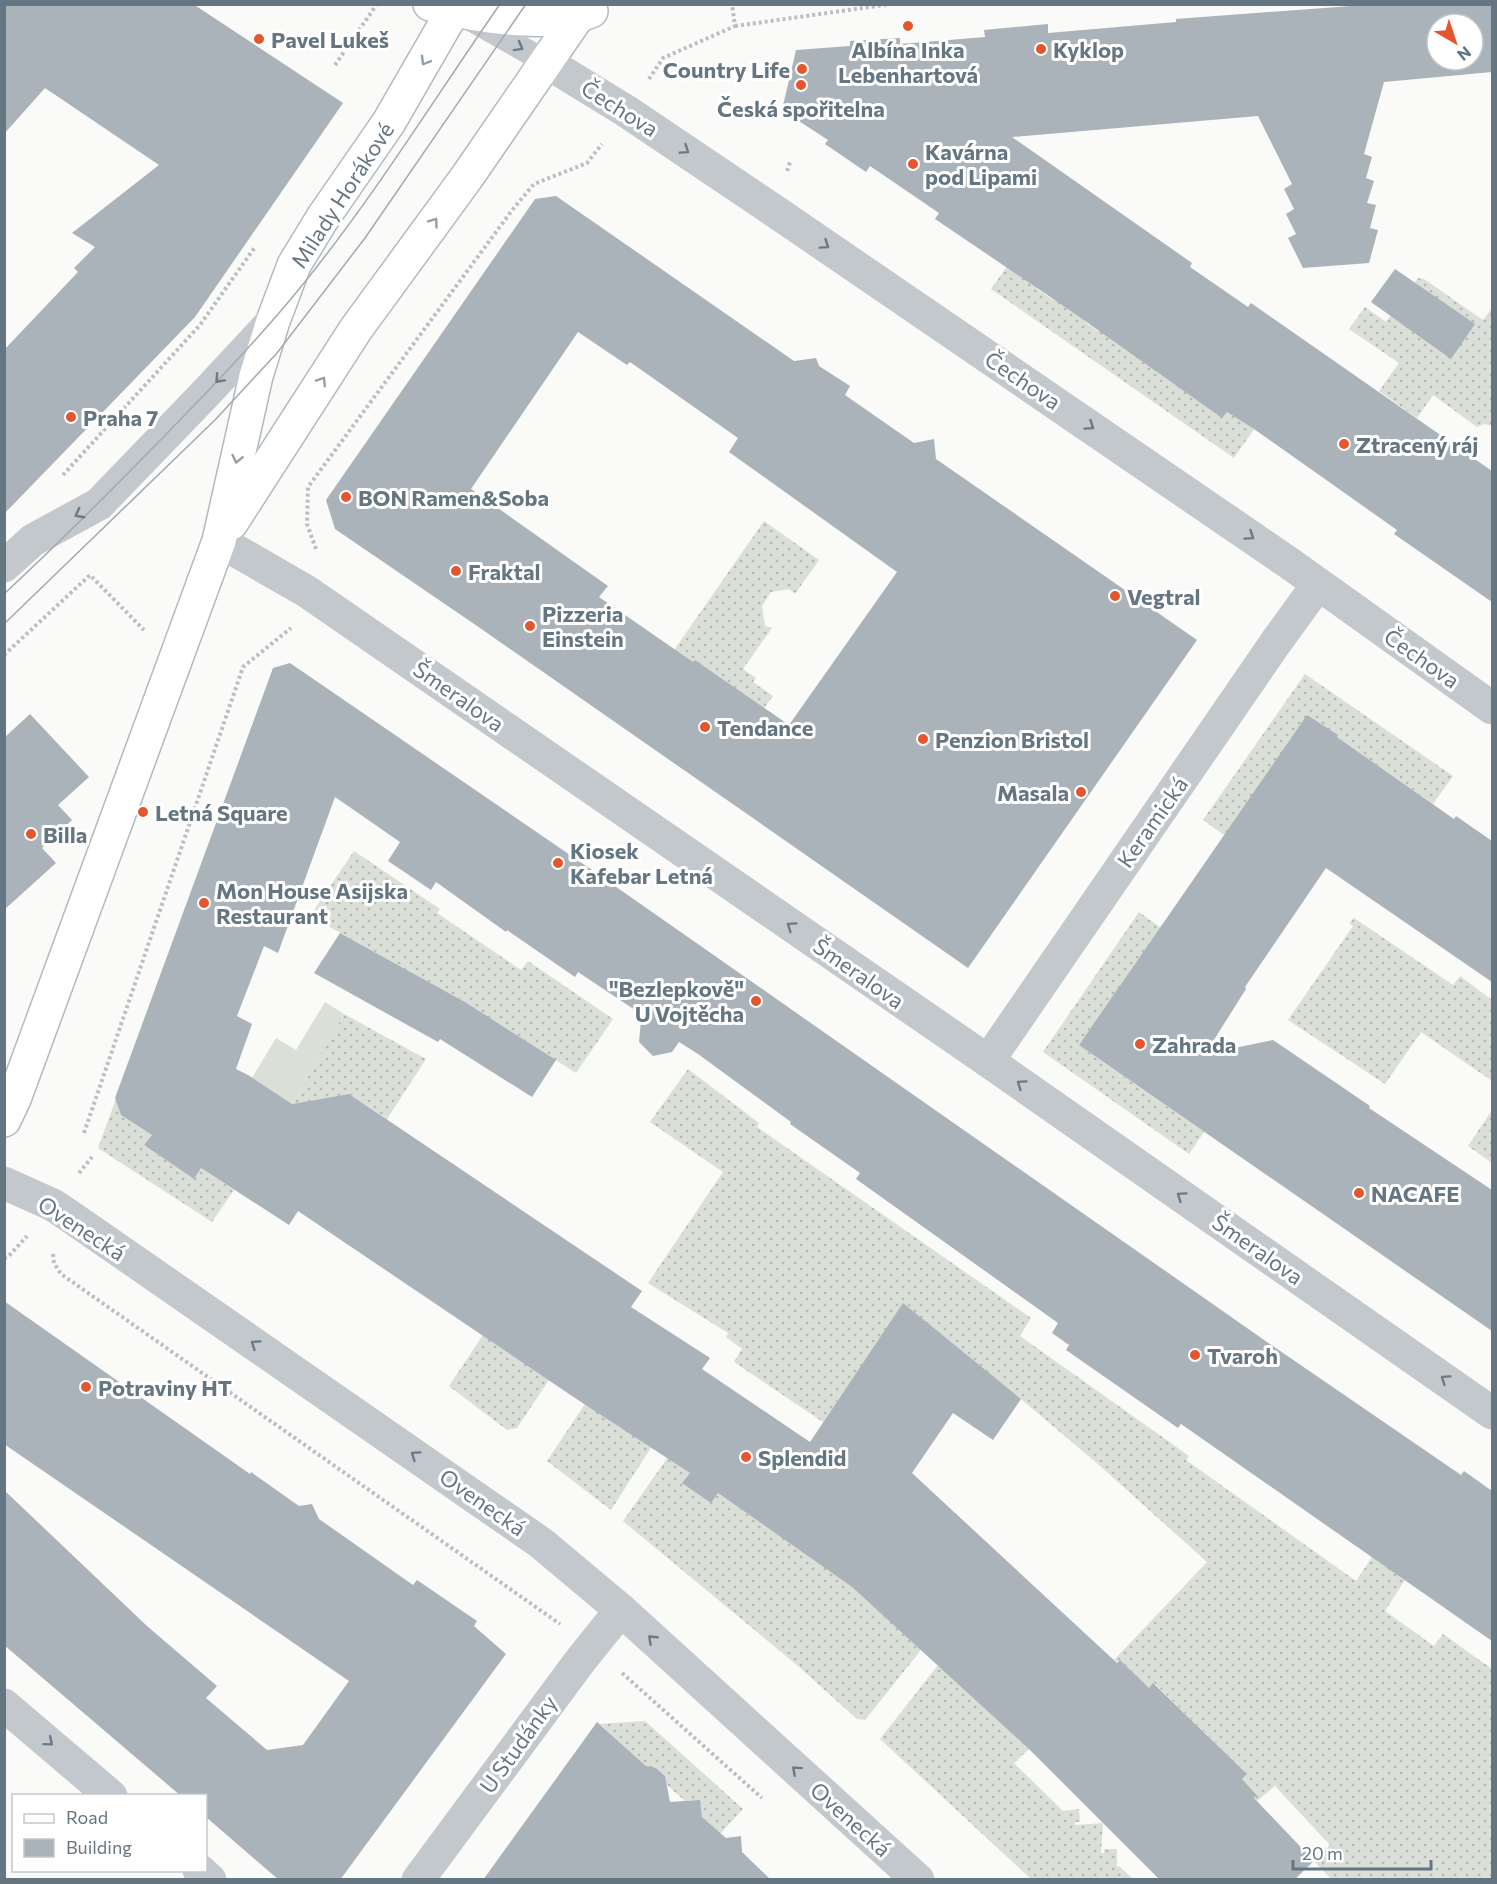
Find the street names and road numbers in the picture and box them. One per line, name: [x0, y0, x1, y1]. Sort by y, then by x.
street label: Čechova: [577, 74, 663, 142]
street label: Milady Horákové: [285, 117, 399, 273]
street label: Čechova: [980, 345, 1066, 415]
street label: Čechova: [1379, 622, 1465, 694]
street label: Šmeralova: [408, 655, 510, 737]
street label: Keramická: [1111, 771, 1193, 873]
street label: Šmeralova: [808, 932, 910, 1014]
street label: Ovenecká: [33, 1190, 131, 1266]
street label: Šmeralova: [1207, 1208, 1309, 1290]
street label: Ovenecká: [435, 1463, 531, 1541]
street label: U Studánky: [473, 1690, 563, 1798]
street label: Ovenecká: [805, 1776, 897, 1862]

